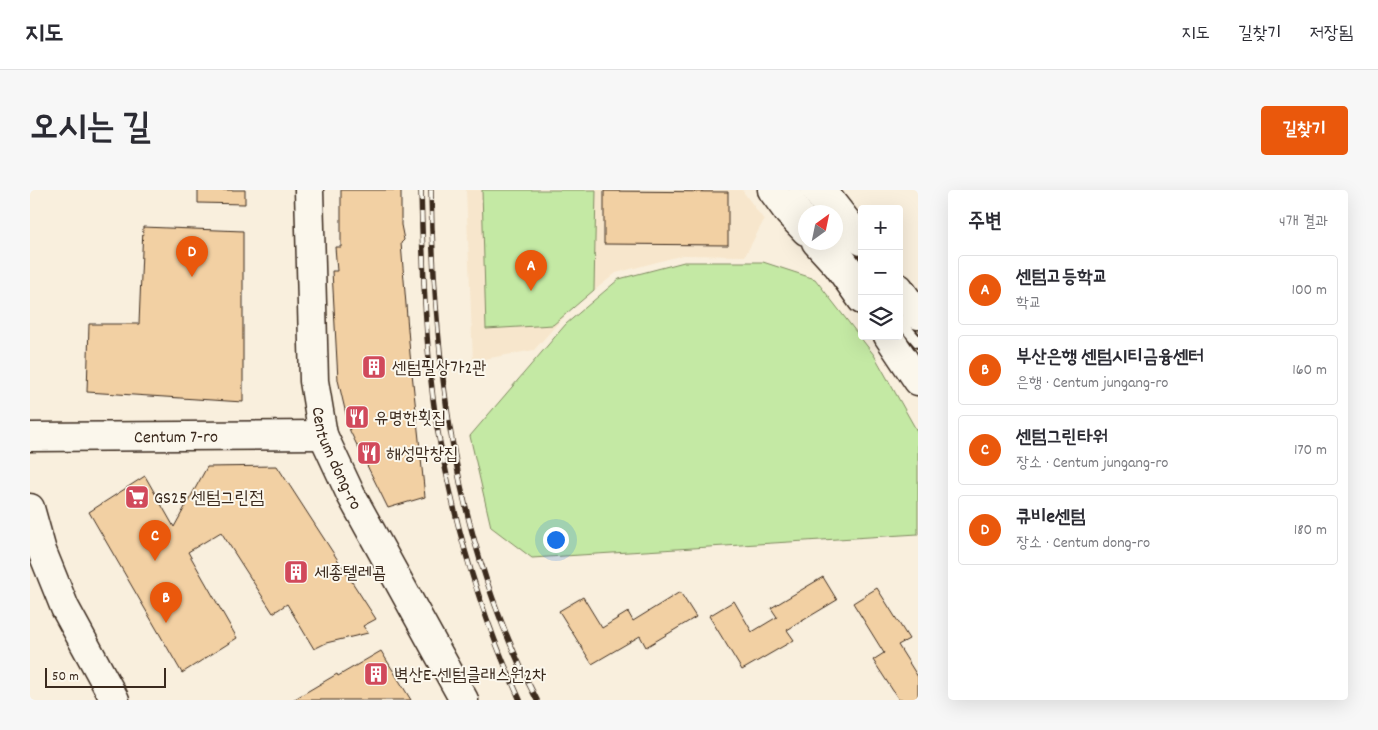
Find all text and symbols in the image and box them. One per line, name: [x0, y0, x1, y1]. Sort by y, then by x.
text: 지도: [25, 18, 64, 52]
text: 지도: [1181, 22, 1210, 47]
text: 길찾기: [1238, 22, 1282, 47]
text: 저장됨: [1310, 22, 1353, 47]
text: 오시는 길: [30, 105, 151, 155]
button: 길찾기: [1261, 106, 1348, 155]
north arrow: [798, 205, 843, 250]
map controls: [858, 205, 903, 340]
button: +: [858, 205, 903, 250]
text: 주변: [968, 208, 1002, 238]
text: 4개 결과: [1279, 211, 1328, 234]
pin: D: [176, 236, 208, 277]
pin: A: [515, 250, 547, 291]
button: −: [858, 250, 903, 295]
text: 센텀고등학교: [1016, 265, 1108, 292]
text: A: [981, 279, 989, 302]
text: 100 m: [1291, 279, 1327, 302]
text: 학교: [1016, 292, 1042, 315]
button: layers: [858, 295, 903, 340]
text: 부산은행 센텀시티금융센터: [1016, 345, 1204, 372]
building icon: 센텀필상가2관: [361, 354, 387, 380]
place label: 센텀필상가2관: [392, 357, 487, 382]
text: B: [981, 359, 989, 382]
text: 160 m: [1292, 359, 1327, 382]
text: 은행 · Centum jungang-ro: [1016, 372, 1168, 395]
restaurant icon: 유명한횟집: [344, 404, 370, 430]
street label: Centum dong-ro: [303, 405, 367, 515]
place label: 유명한횟집: [374, 407, 446, 432]
text: 센텀그린타워: [1016, 425, 1108, 452]
street label: Centum 7-ro: [134, 426, 218, 451]
text: C: [981, 439, 989, 462]
text: 170 m: [1294, 439, 1327, 462]
restaurant icon: 해성막창집: [356, 440, 382, 466]
place label: 해성막창집: [386, 443, 458, 468]
text: 장소 · Centum jungang-ro: [1016, 452, 1168, 475]
supermarket icon: GS25 센텀그린점: [124, 484, 150, 510]
place label: GS25 센텀그린점: [154, 487, 264, 512]
text: 큐비e센텀: [1016, 505, 1086, 532]
text: D: [981, 519, 989, 542]
text: 180 m: [1294, 519, 1327, 542]
pin: C: [139, 520, 171, 561]
your location: [543, 527, 569, 553]
text: 장소 · Centum dong-ro: [1016, 532, 1150, 555]
building icon: 세종텔레콤: [283, 559, 309, 585]
place label: 세종텔레콤: [314, 562, 386, 587]
pin: B: [150, 582, 182, 623]
building icon: 벽산E-센텀클래스원2차: [363, 661, 389, 687]
place label: 벽산E-센텀클래스원2차: [394, 664, 547, 689]
scale bar: [45, 665, 166, 688]
text: 50 m: [52, 667, 79, 687]

